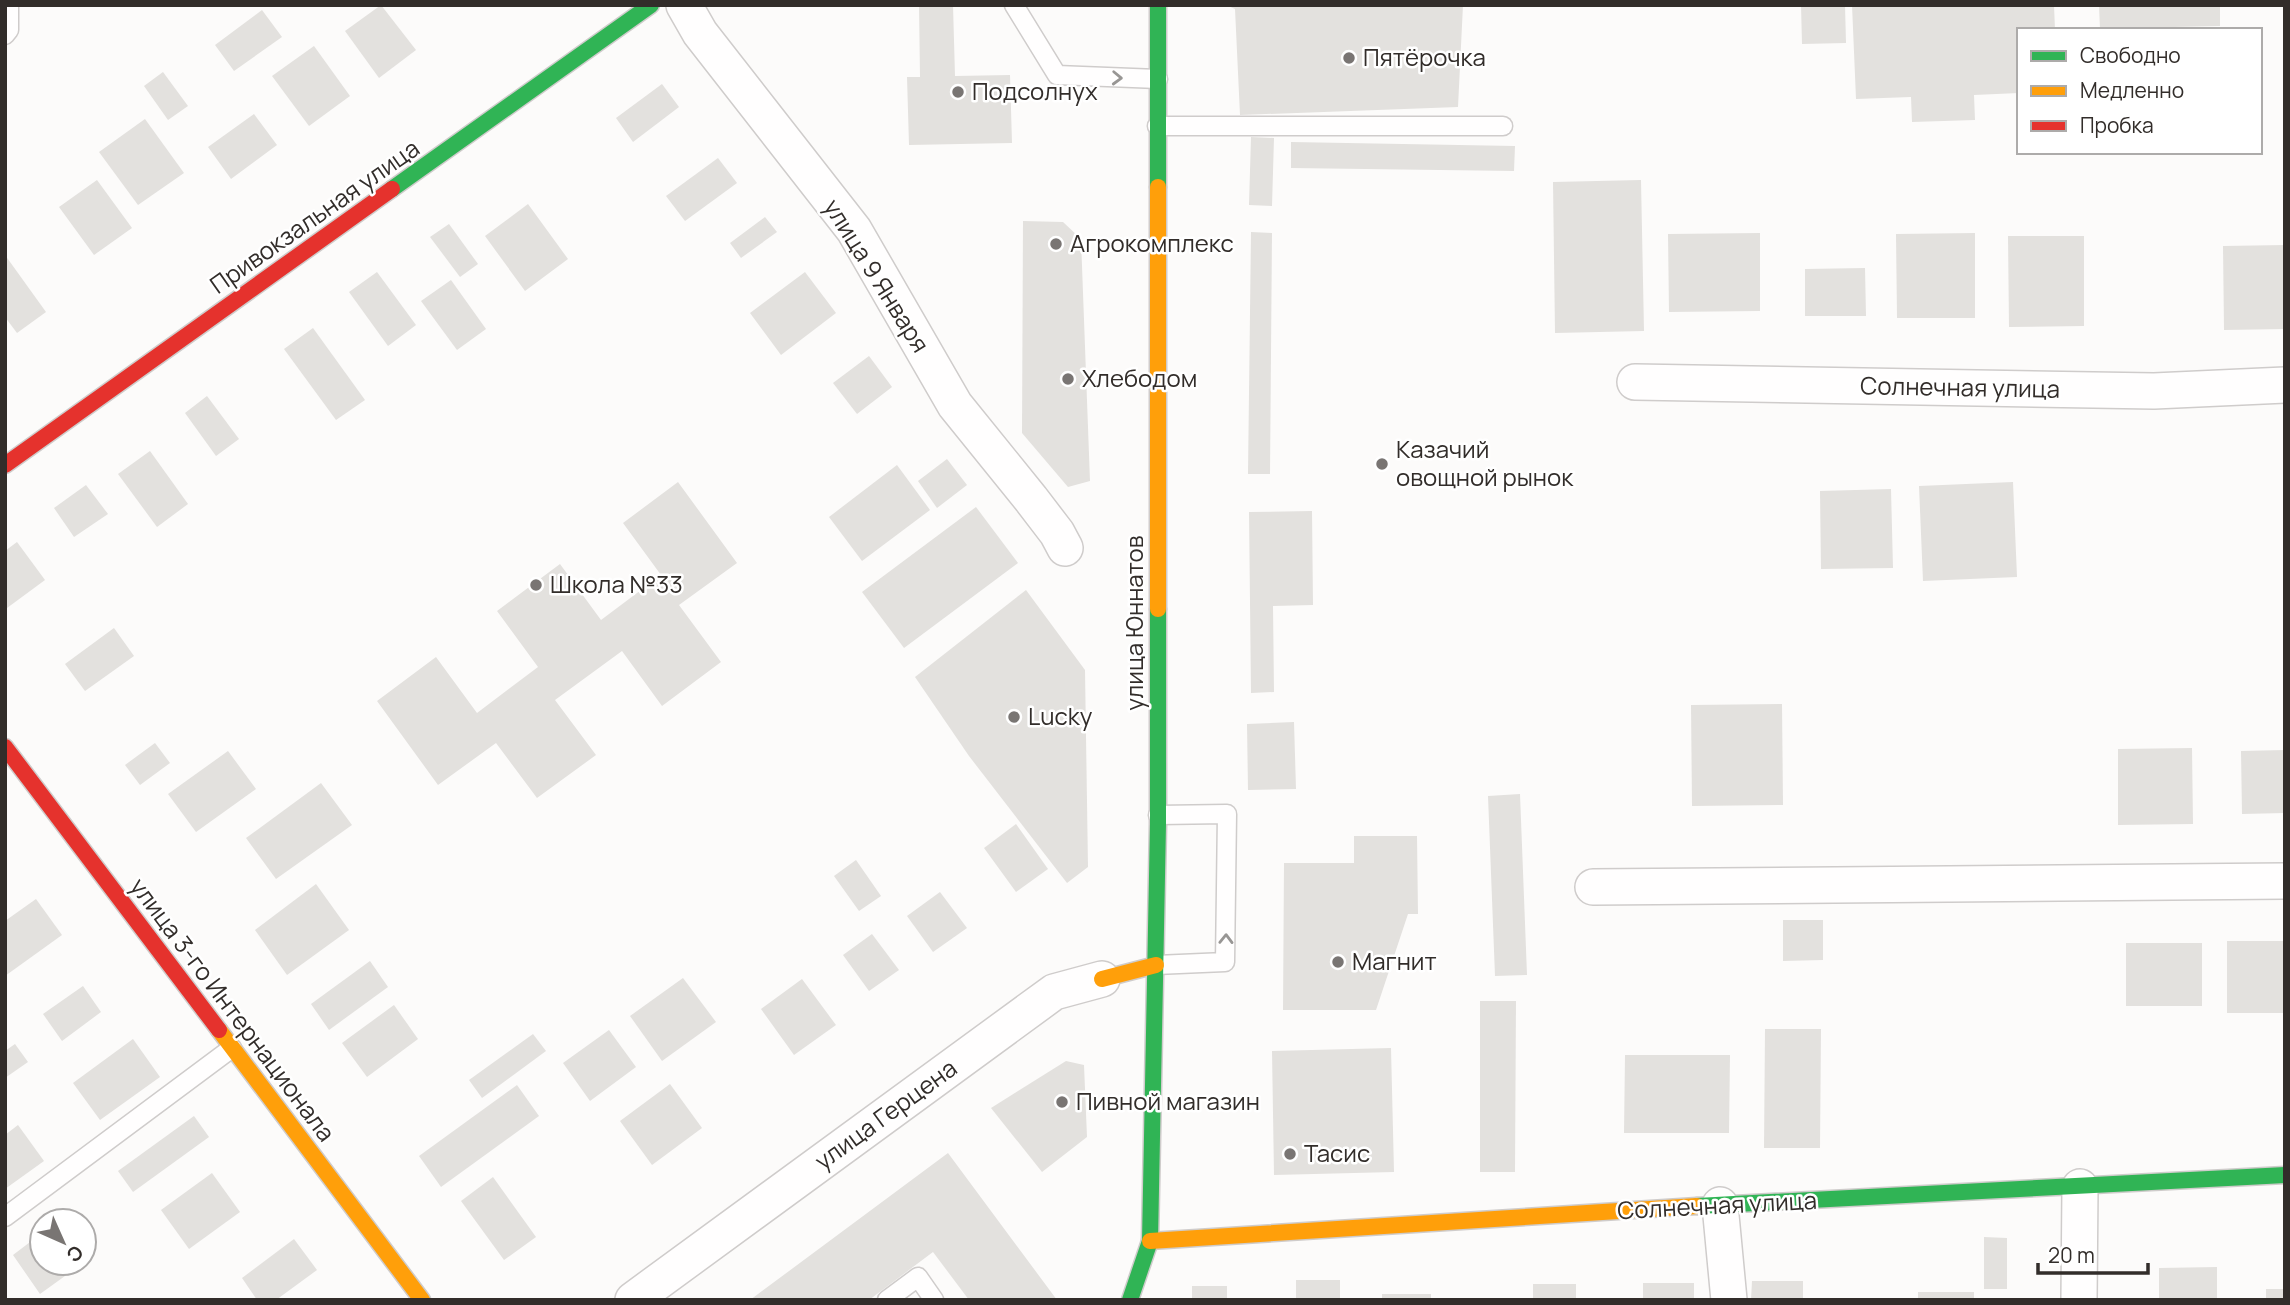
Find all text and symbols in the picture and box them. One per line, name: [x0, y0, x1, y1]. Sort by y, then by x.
legend: [2017, 28, 2262, 154]
place label: Пятёрочка: [1363, 40, 1486, 73]
text: Свободно: [2080, 41, 2181, 69]
marker: Пятёрочка: [1341, 50, 1357, 66]
one-way arrow: [1111, 70, 1122, 85]
place label: Подсолнух: [972, 74, 1098, 107]
text: Медленно: [2080, 76, 2184, 104]
marker: Подсолнух: [950, 84, 966, 100]
text: Пробка: [2080, 111, 2154, 139]
street label: Привокзальная улица: [203, 131, 425, 301]
street label: улица 9 Января: [817, 192, 938, 358]
place label: Агрокомплекс: [1070, 226, 1234, 259]
marker: Агрокомплекс: [1048, 236, 1064, 252]
place label: Хлебодом: [1082, 361, 1197, 394]
street label: Солнечная улица: [1860, 368, 2060, 405]
marker: Хлебодом: [1060, 371, 1076, 387]
place label: Казачий овощной рынок: [1396, 432, 1574, 493]
marker: Казачий овощной рынок: [1374, 456, 1390, 472]
street label: улица Юннатов: [1117, 535, 1150, 711]
place label: Школа №33: [550, 567, 683, 600]
marker: Школа №33: [528, 577, 544, 593]
place label: Lucky: [1028, 699, 1093, 732]
marker: Lucky: [1006, 709, 1022, 725]
street label: улица 3-го Интернационала: [123, 871, 343, 1148]
one-way arrow: [1218, 933, 1233, 944]
place label: Магнит: [1352, 944, 1437, 977]
marker: Магнит: [1330, 954, 1346, 970]
street label: улица Герцена: [807, 1051, 963, 1177]
place label: Пивной магазин: [1076, 1084, 1260, 1117]
marker: Пивной магазин: [1054, 1094, 1070, 1110]
place label: Тасис: [1304, 1136, 1370, 1169]
marker: Тасис: [1282, 1146, 1298, 1162]
street label: Солнечная улица: [1616, 1183, 1818, 1226]
north arrow: [28, 1207, 98, 1277]
scale bar: [2038, 1232, 2148, 1276]
text: С: [61, 1240, 89, 1268]
text: 20 m: [2048, 1241, 2095, 1269]

